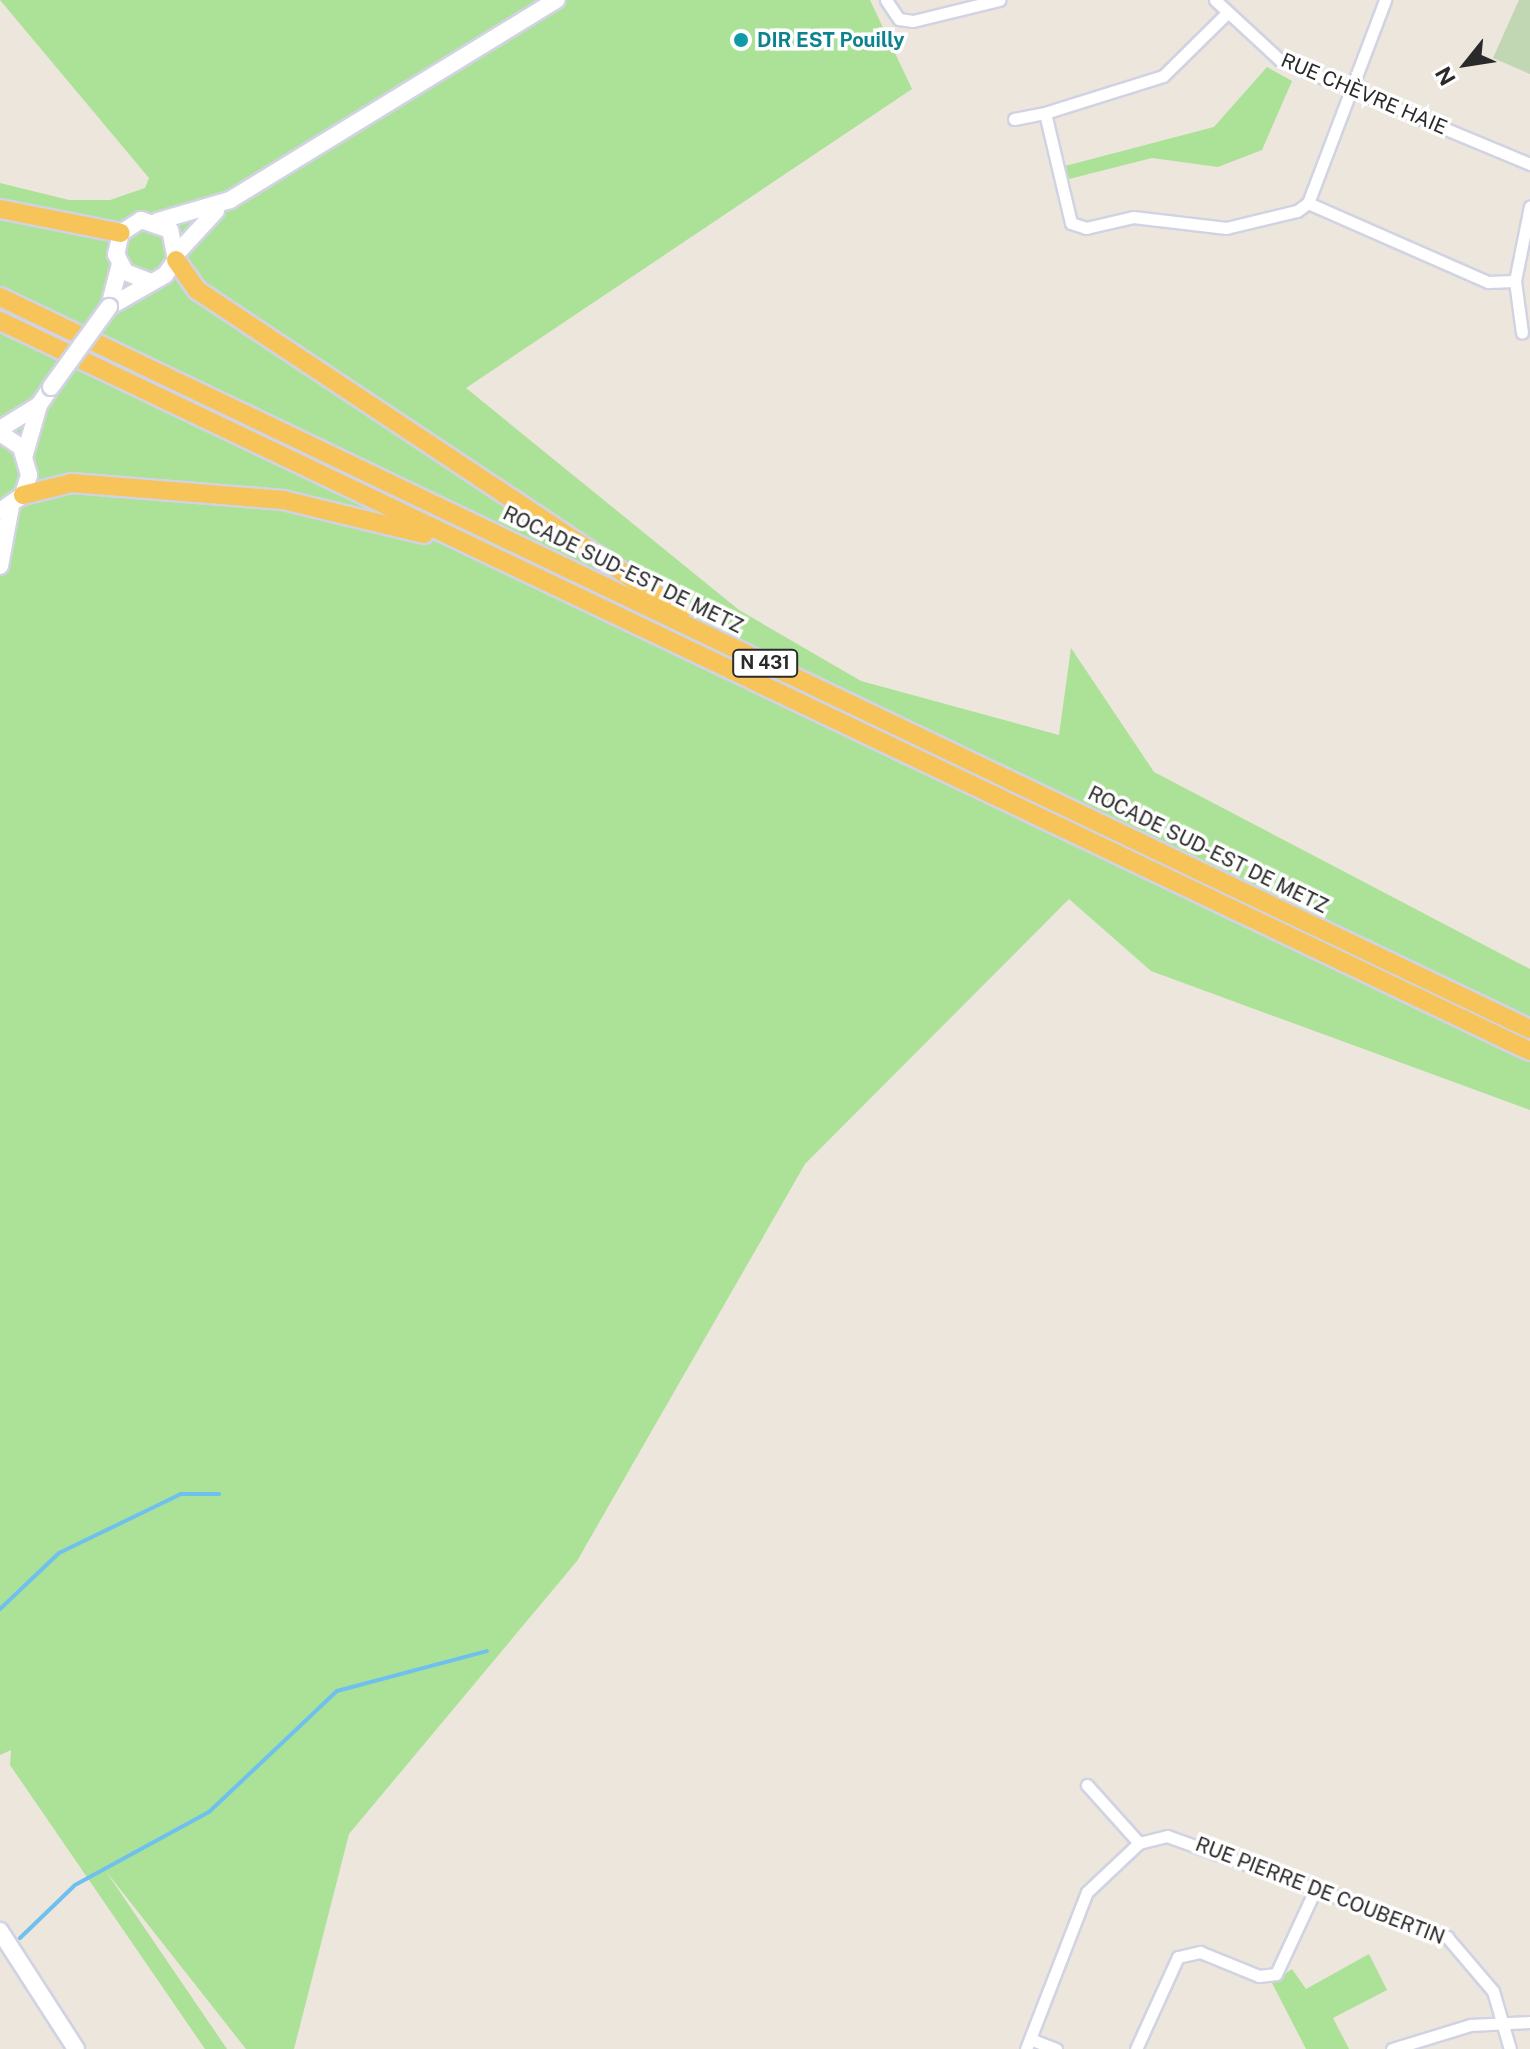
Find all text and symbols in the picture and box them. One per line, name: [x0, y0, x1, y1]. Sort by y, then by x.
north arrow: [1426, 24, 1506, 104]
place label: DIR EST Pouilly: [757, 28, 905, 52]
marker: DIR EST Pouilly: [732, 31, 750, 49]
street label: RUE CHÈVRE HAIE: [1277, 48, 1451, 140]
text: N: [1430, 62, 1461, 90]
street label: ROCADE SUD-EST DE METZ: [499, 501, 747, 639]
road number: N 431: [731, 649, 799, 677]
street label: ROCADE SUD-EST DE METZ: [1084, 781, 1332, 919]
street label: RUE PIERRE DE COUBERTIN: [1192, 1832, 1448, 1950]

